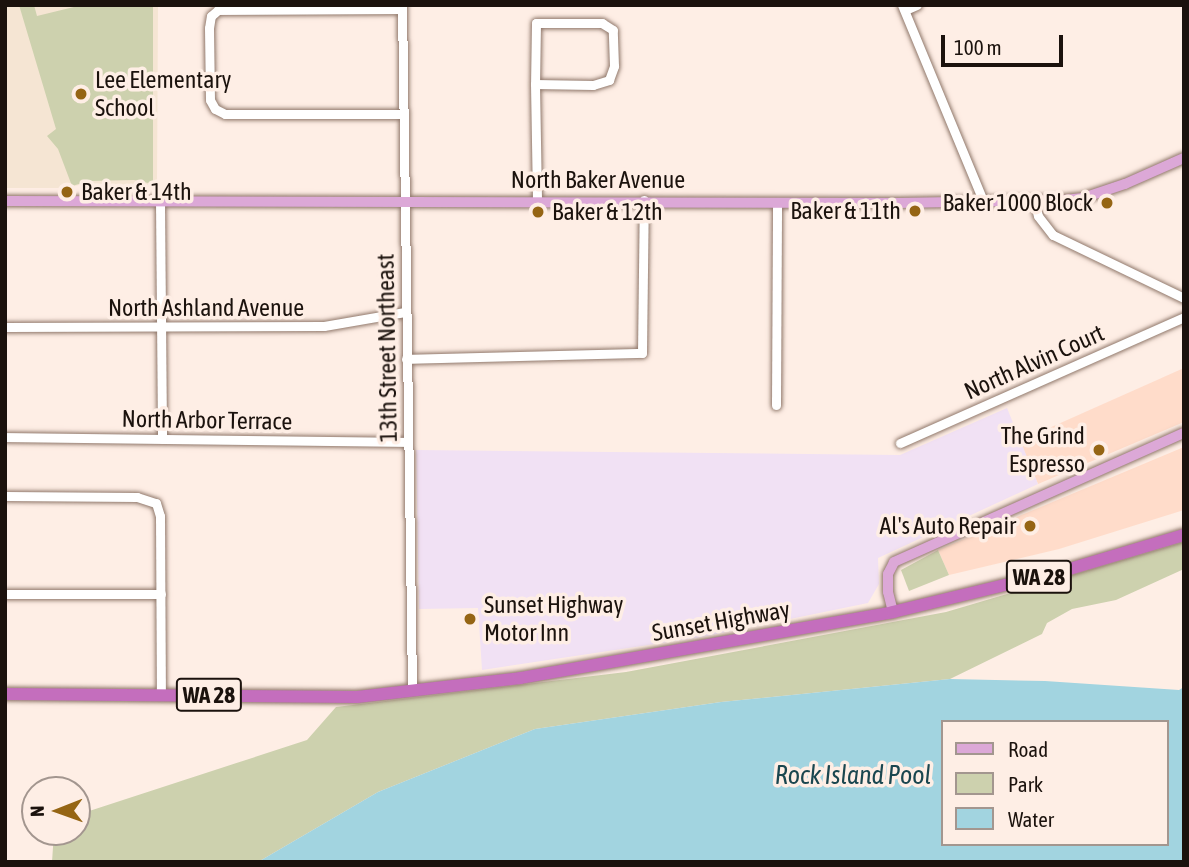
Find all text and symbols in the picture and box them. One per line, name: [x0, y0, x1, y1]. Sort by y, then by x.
scale bar: [944, 21, 1066, 65]
text: 100 m: [954, 35, 1002, 59]
place label: Lee Elementary School: [95, 66, 231, 122]
marker: Lee Elementary School: [73, 86, 89, 102]
street label: North Baker Avenue: [511, 166, 685, 194]
place label: Baker & 14th: [81, 178, 192, 206]
marker: Baker & 14th: [59, 184, 75, 200]
place label: Baker 1000 Block: [942, 189, 1093, 217]
marker: Baker 1000 Block: [1099, 195, 1115, 211]
place label: Baker & 11th: [790, 197, 901, 225]
place label: Baker & 12th: [552, 198, 663, 226]
marker: Baker & 11th: [907, 203, 923, 219]
marker: Baker & 12th: [530, 204, 546, 220]
street label: 13th Street Northeast: [371, 253, 403, 443]
street label: North Ashland Avenue: [108, 294, 304, 322]
street label: North Alvin Court: [960, 318, 1108, 406]
street label: North Arbor Terrace: [121, 404, 293, 436]
place label: The Grind Espresso: [1001, 422, 1085, 478]
marker: The Grind Espresso: [1091, 442, 1107, 458]
place label: Al's Auto Repair: [880, 512, 1016, 540]
marker: Al's Auto Repair: [1022, 518, 1038, 534]
road number: WA 28: [1006, 558, 1072, 596]
place label: Sunset Highway Motor Inn: [484, 591, 623, 647]
street label: Sunset Highway: [650, 595, 792, 647]
marker: Sunset Highway Motor Inn: [462, 611, 478, 627]
road number: WA 28: [176, 676, 242, 715]
legend: [940, 720, 1168, 846]
text: Road: [1008, 737, 1048, 761]
water label: Rock Island Pool: [775, 760, 931, 792]
text: Park: [1008, 772, 1043, 796]
north arrow: [21, 776, 91, 846]
text: N: [26, 806, 48, 817]
text: Water: [1008, 807, 1054, 831]

